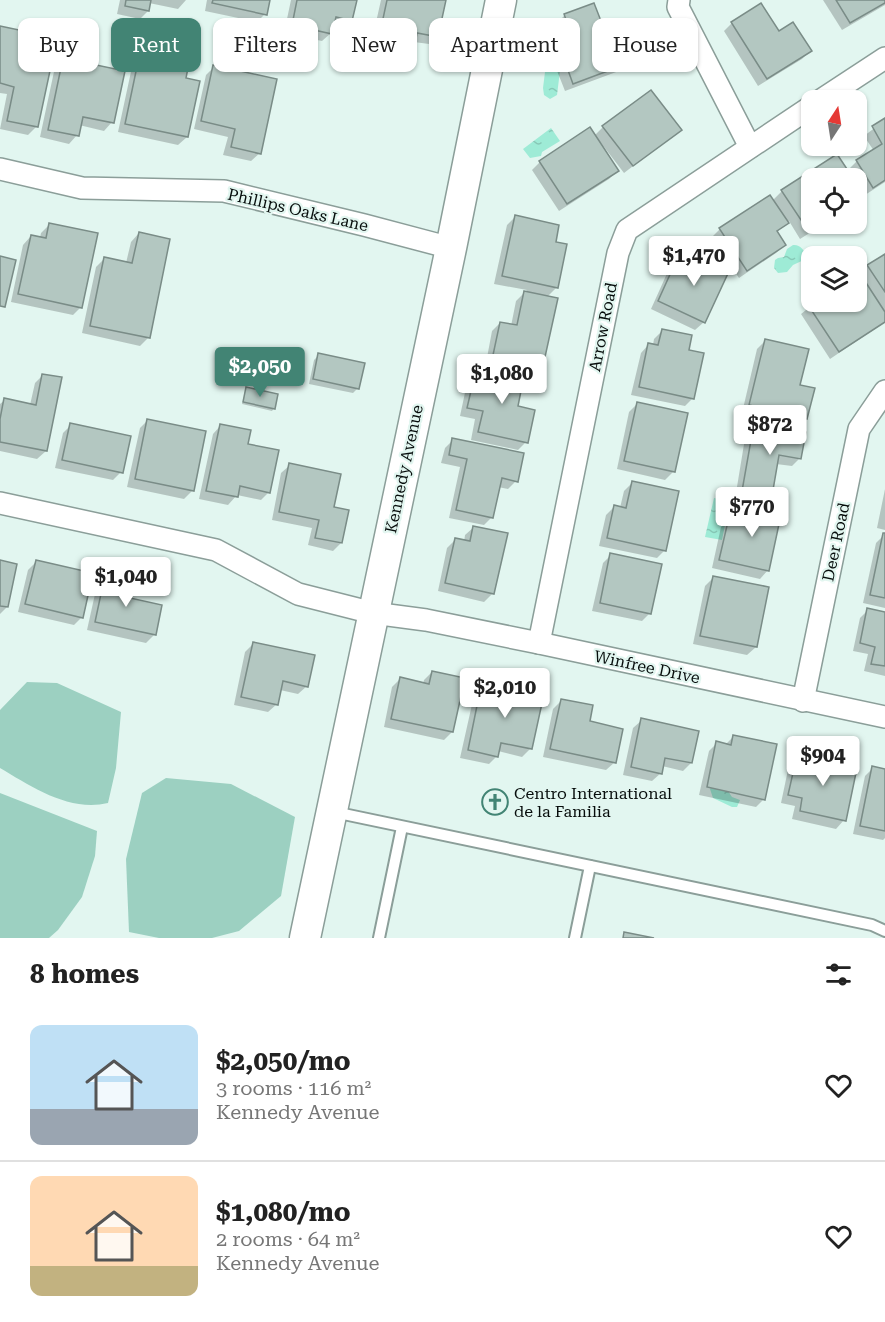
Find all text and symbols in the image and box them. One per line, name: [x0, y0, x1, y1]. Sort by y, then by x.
chip: Buy: [18, 18, 99, 72]
chip: Rent: [111, 18, 201, 72]
chip: Filters: [213, 18, 318, 72]
chip: New: [330, 18, 417, 72]
chip: Apartment: [429, 18, 580, 72]
chip: House: [592, 18, 698, 72]
north arrow: [801, 90, 867, 156]
map controls: [801, 90, 867, 312]
button: locate: [801, 168, 867, 234]
street label: Phillips Oaks Lane: [226, 185, 370, 235]
pin: $1,470: [645, 236, 743, 287]
text: $1,470: [663, 243, 725, 267]
button: layers: [801, 246, 867, 312]
street label: Arrow Road: [585, 281, 621, 373]
pin: $2,050: [211, 347, 309, 398]
text: $2,050: [229, 354, 291, 378]
pin: $1,080: [453, 354, 551, 405]
text: $1,080: [471, 361, 533, 385]
street label: Kennedy Avenue: [381, 403, 427, 535]
pin: $872: [734, 405, 806, 456]
text: $872: [748, 412, 792, 436]
pin: $770: [716, 487, 788, 538]
text: $770: [730, 494, 774, 518]
street label: Deer Road: [818, 501, 854, 583]
pin: $1,040: [77, 557, 175, 608]
text: $1,040: [95, 564, 157, 588]
street label: Winfree Drive: [592, 647, 702, 688]
pin: $2,010: [456, 668, 554, 719]
text: $2,010: [474, 675, 536, 699]
pin: $904: [787, 736, 859, 787]
text: $904: [801, 743, 845, 767]
place label: Centro International de la Familia: [514, 784, 672, 821]
church icon: Centro International de la Familia: [480, 787, 510, 817]
icon: filters: [822, 958, 855, 991]
text: 8 homes: [30, 959, 139, 989]
text: $2,050/mo: [216, 1046, 351, 1076]
icon: home: [78, 1049, 150, 1121]
icon: heart: [822, 1069, 855, 1102]
text: 3 rooms · 116 m²: [216, 1076, 371, 1100]
text: Kennedy Avenue: [216, 1100, 379, 1124]
text: $1,080/mo: [216, 1197, 351, 1227]
icon: home: [78, 1200, 150, 1272]
icon: heart: [822, 1220, 855, 1253]
text: 2 rooms · 64 m²: [216, 1227, 360, 1251]
text: Kennedy Avenue: [216, 1251, 379, 1275]

